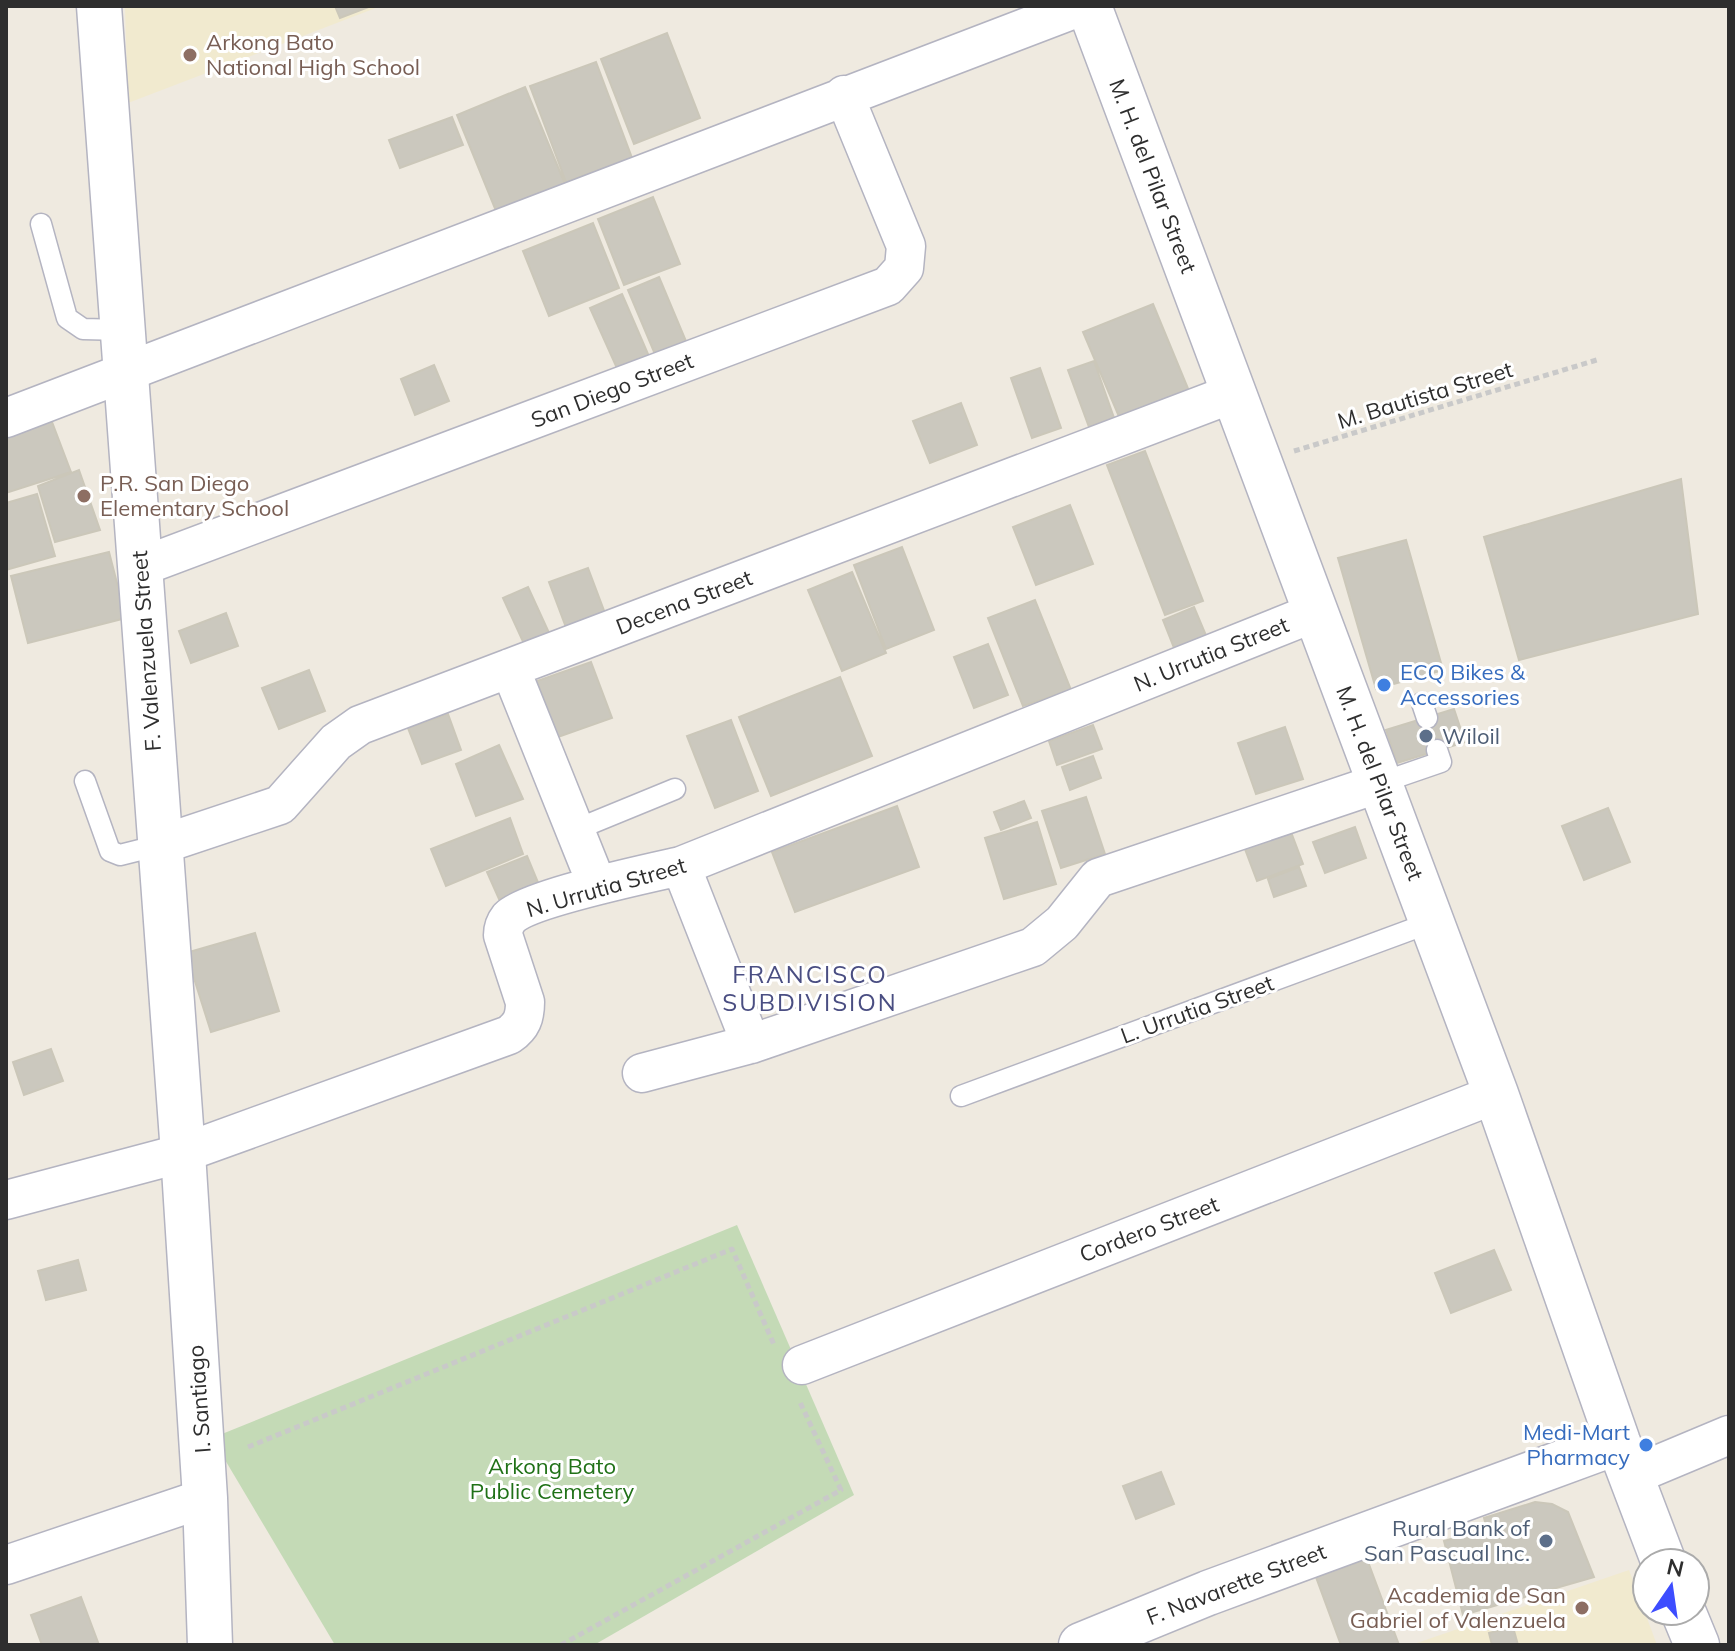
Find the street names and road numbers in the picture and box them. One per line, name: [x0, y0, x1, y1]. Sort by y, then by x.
street label: M. H. del Pilar Street: [1103, 75, 1203, 277]
street label: San Diego Street: [527, 346, 697, 434]
street label: M. Bautista Street: [1334, 355, 1516, 435]
street label: F. Valenzuela Street: [125, 549, 167, 752]
street label: Decena Street: [612, 563, 756, 641]
street label: N. Urrutia Street: [1129, 610, 1293, 698]
street label: M. H. del Pilar Street: [1330, 682, 1430, 884]
street label: N. Urrutia Street: [523, 851, 689, 923]
street label: L. Urrutia Street: [1117, 968, 1277, 1050]
street label: Cordero Street: [1075, 1190, 1223, 1268]
street label: I. Santiago: [181, 1344, 217, 1454]
street label: F. Navarette Street: [1142, 1537, 1330, 1631]

